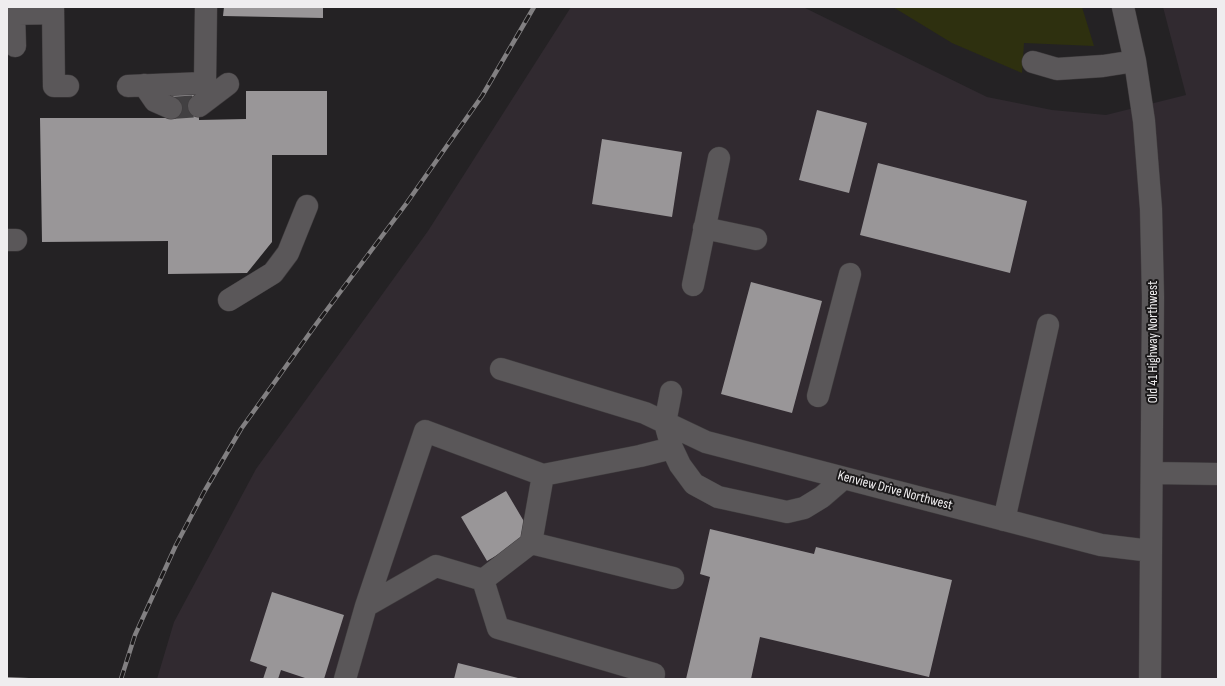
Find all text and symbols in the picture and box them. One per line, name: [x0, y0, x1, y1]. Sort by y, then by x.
street label: Old 41 Highway Northwest: [1145, 281, 1161, 403]
street label: Kenview Drive Northwest: [836, 468, 954, 514]

